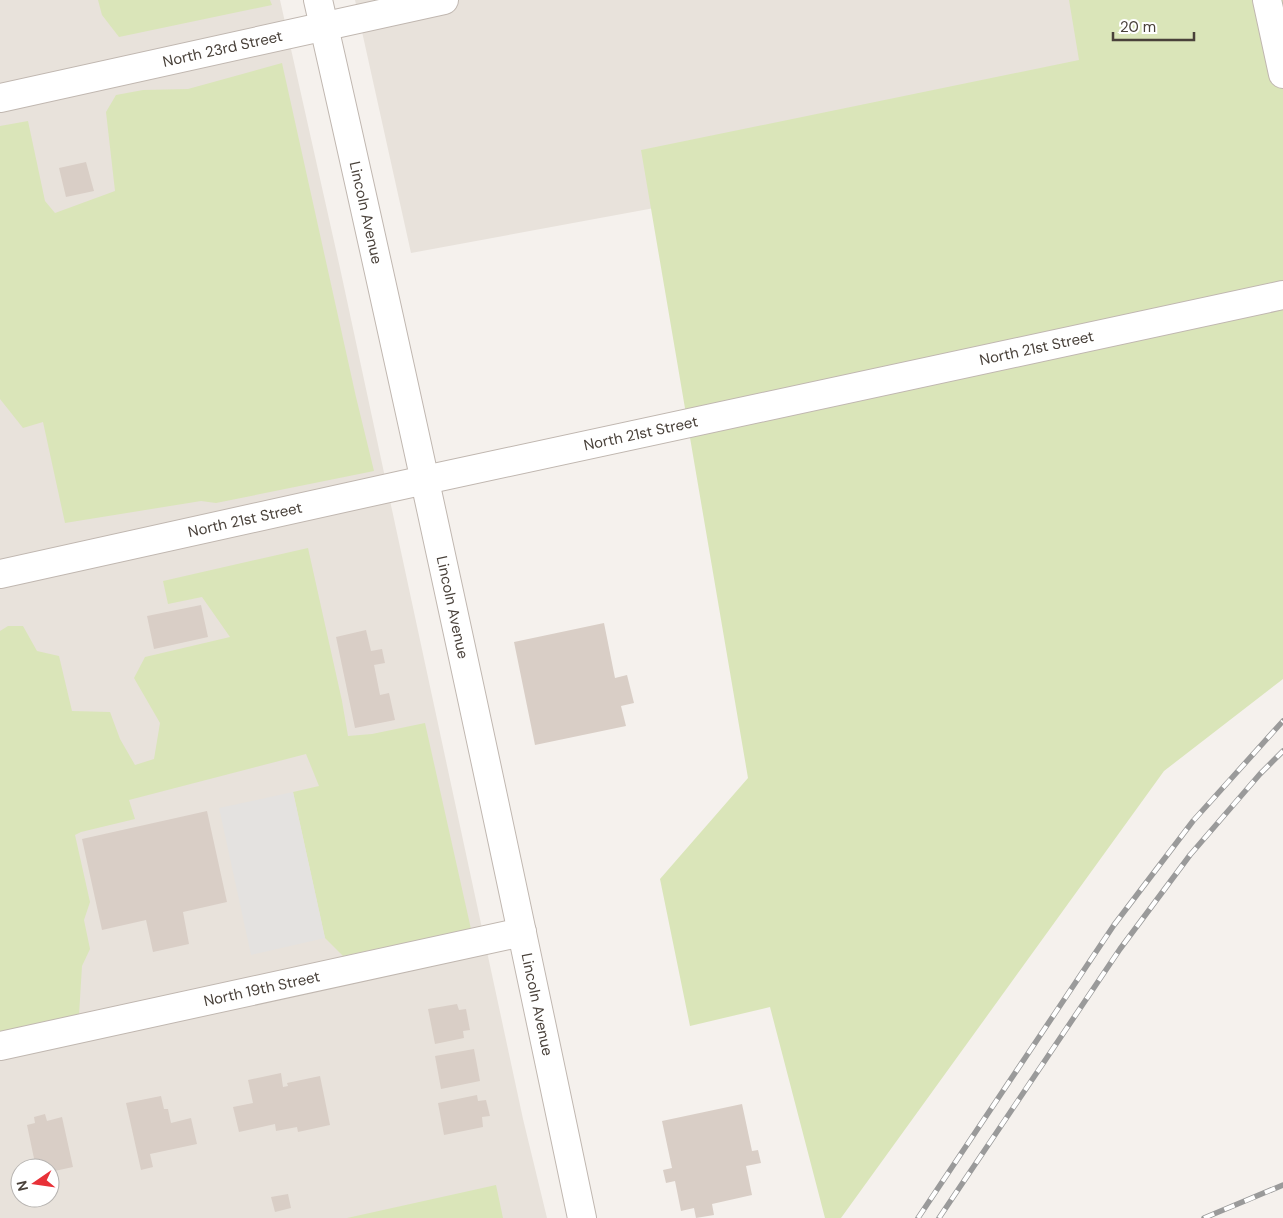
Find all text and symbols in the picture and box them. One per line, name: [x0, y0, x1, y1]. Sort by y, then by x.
scale bar: [1113, 10, 1194, 42]
text: 20 m: [1120, 17, 1156, 37]
street label: North 23rd Street: [161, 26, 285, 72]
street label: Lincoln Avenue: [345, 159, 387, 266]
street label: North 21st Street: [978, 326, 1096, 370]
street label: North 21st Street: [582, 411, 700, 456]
street label: North 21st Street: [186, 497, 304, 542]
street label: Lincoln Avenue: [432, 554, 473, 661]
street label: Lincoln Avenue: [517, 951, 558, 1058]
street label: North 19th Street: [202, 966, 322, 1011]
north arrow: [10, 1158, 60, 1208]
text: N: [12, 1179, 32, 1193]

